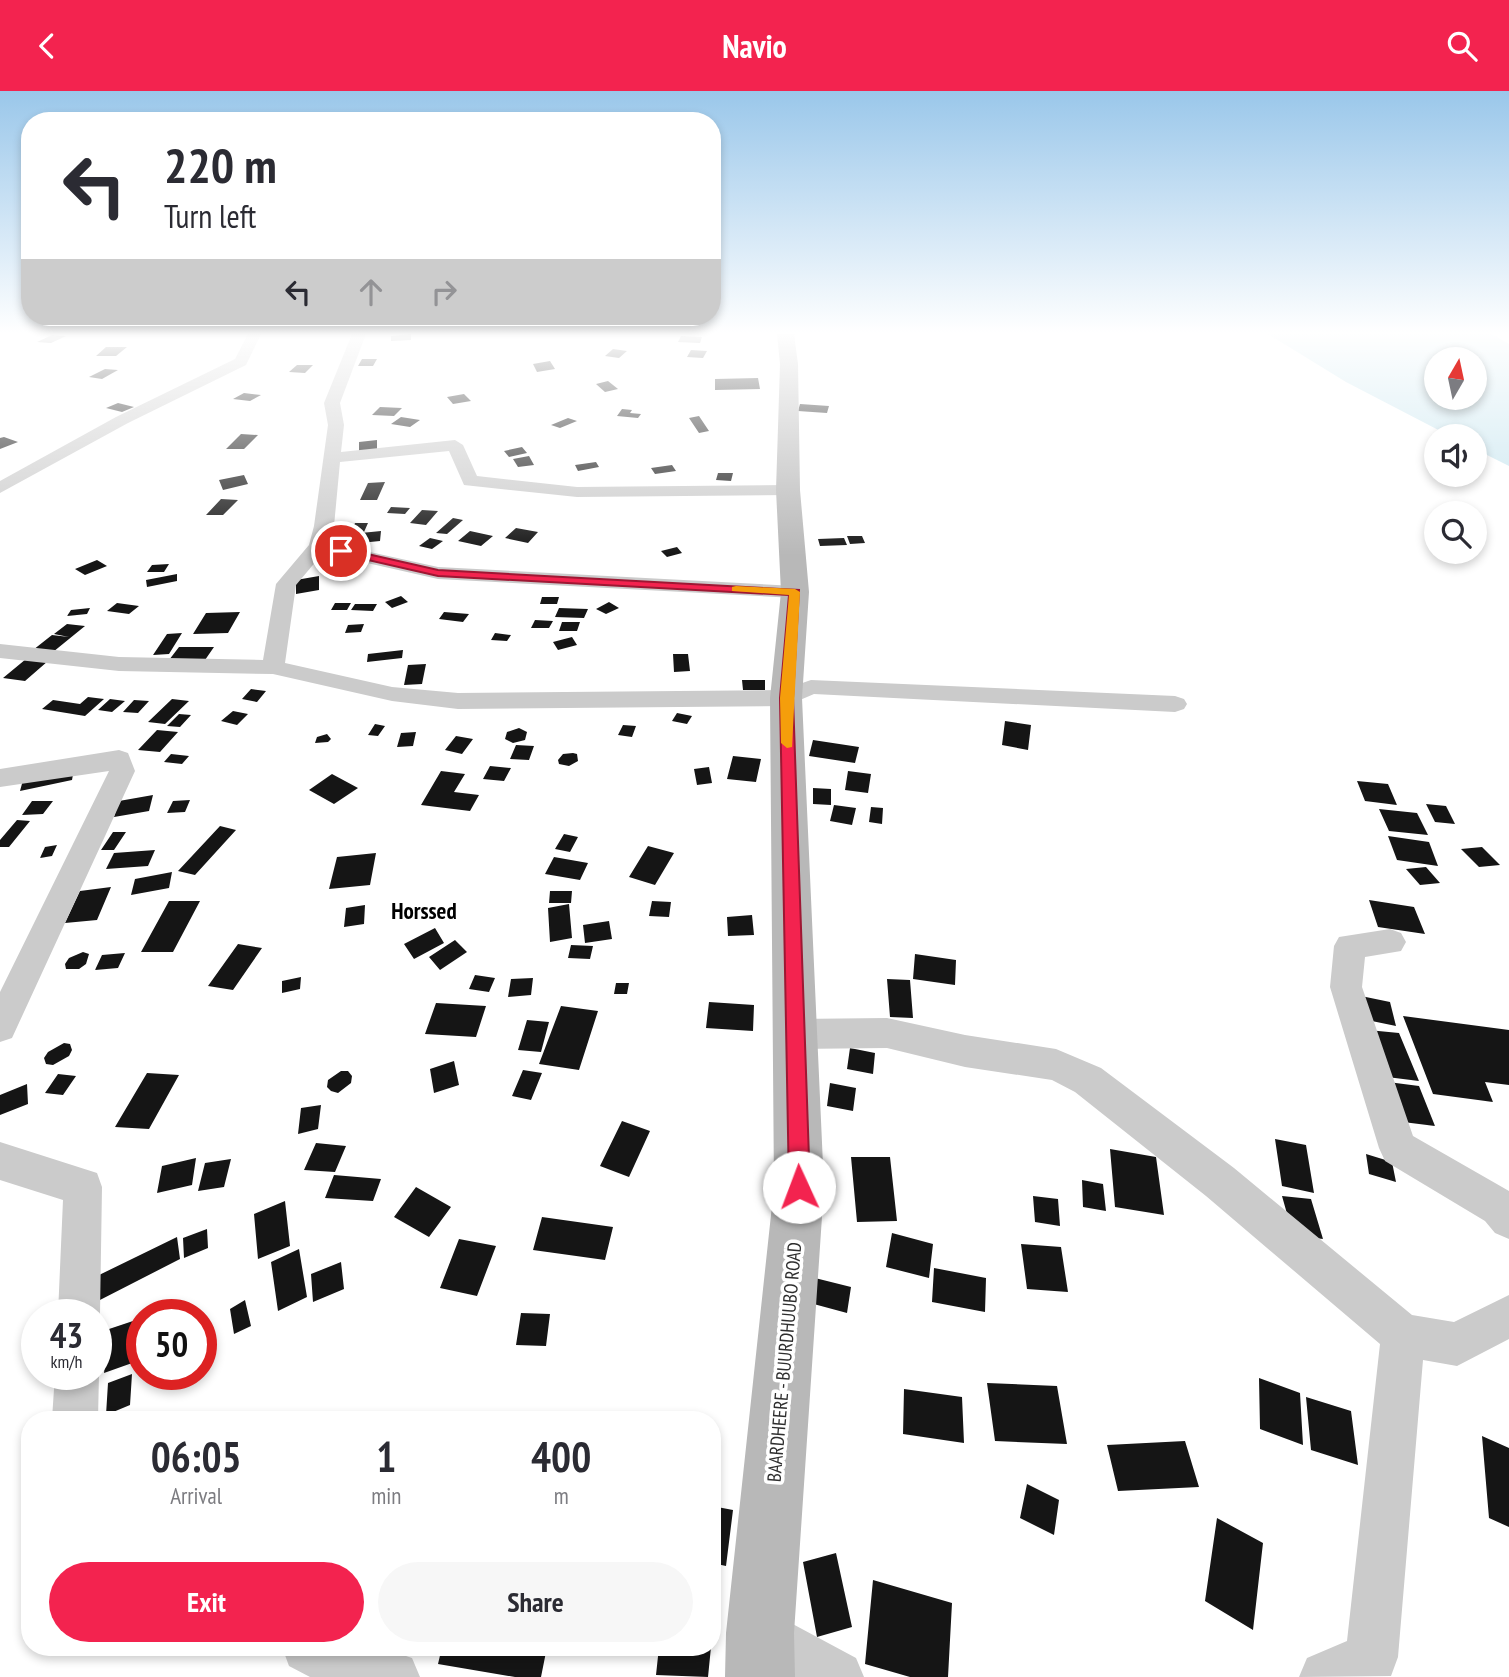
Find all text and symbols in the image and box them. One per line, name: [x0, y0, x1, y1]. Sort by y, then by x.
text: Navio: [722, 25, 787, 67]
icon: back: [28, 27, 66, 65]
icon: search: [1443, 27, 1481, 65]
text: 220 m: [164, 133, 277, 197]
icon: left: [49, 140, 140, 231]
text: Turn left: [164, 195, 256, 237]
icon: left: [279, 273, 317, 311]
icon: ahead: [352, 273, 390, 311]
icon: right: [425, 273, 463, 311]
north arrow: [1424, 347, 1488, 409]
map controls: [1424, 347, 1487, 564]
button: sound: [1424, 424, 1487, 487]
button: search: [1424, 501, 1487, 564]
pin: [311, 521, 371, 581]
icon: arrive: [322, 532, 360, 570]
district label: Horssed: [391, 896, 457, 925]
position arrow: [762, 1150, 836, 1224]
street label: BAARDHEERE - BUURDHUUBO ROAD: [762, 1241, 806, 1483]
speed limit sign: 50: [126, 1299, 217, 1390]
text: 43: [50, 1312, 83, 1358]
text: km/h: [51, 1350, 82, 1373]
text: 06:05: [151, 1429, 242, 1484]
text: 1: [376, 1429, 396, 1484]
text: 400: [531, 1429, 591, 1484]
text: Arrival: [170, 1481, 222, 1510]
text: min: [371, 1481, 401, 1510]
text: m: [554, 1481, 569, 1510]
button: Exit: [49, 1562, 364, 1642]
button: Share: [378, 1562, 693, 1642]

